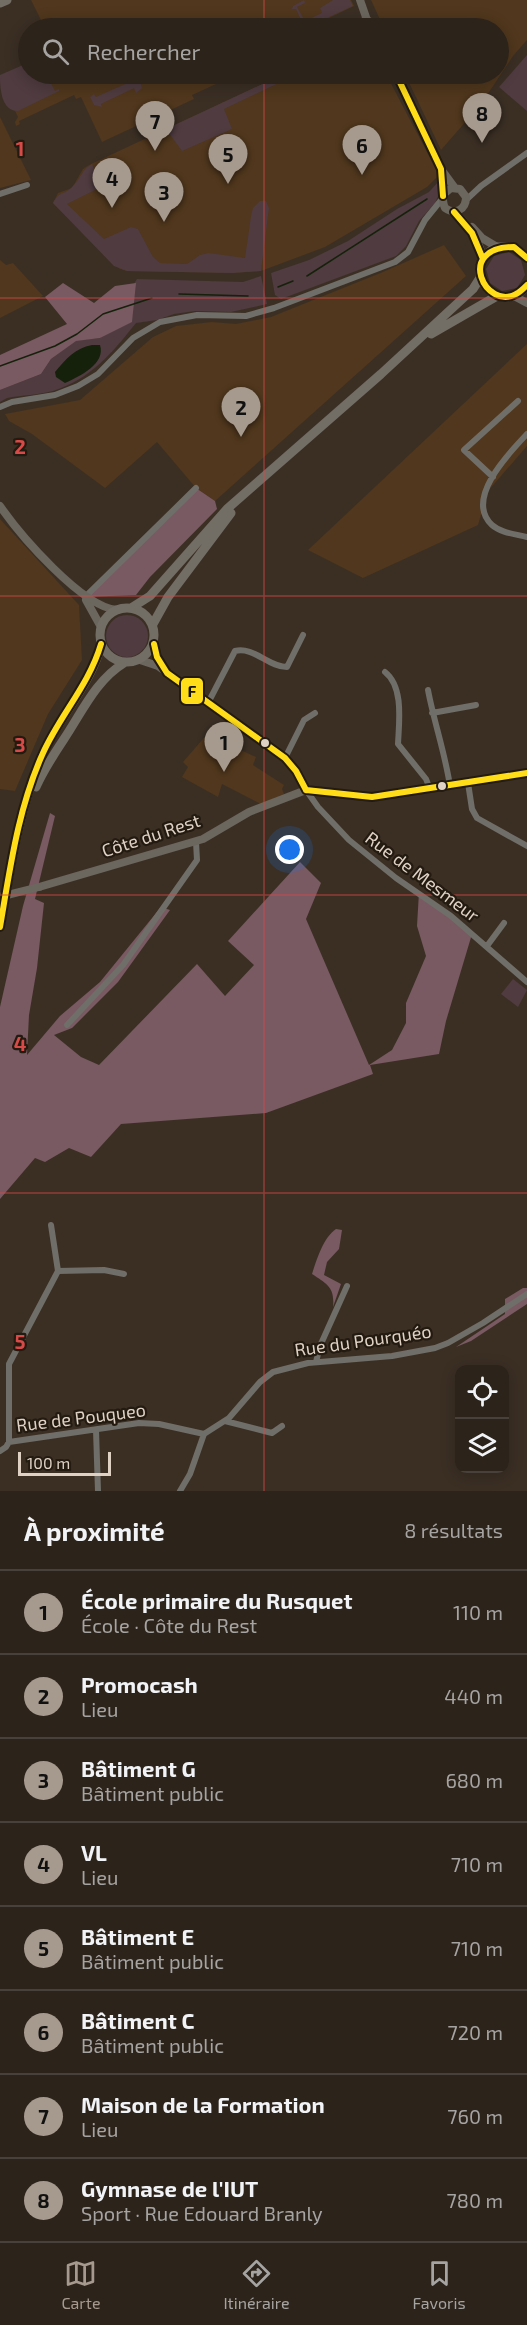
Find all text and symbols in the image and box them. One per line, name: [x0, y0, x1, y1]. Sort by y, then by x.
search box: [18, 18, 509, 84]
icon: search: [39, 35, 72, 68]
text: Rechercher: [87, 38, 200, 64]
pin: 8: [462, 94, 502, 143]
pin: 7: [136, 102, 174, 151]
pin: 6: [342, 126, 382, 175]
pin: 5: [208, 134, 248, 184]
text: 1: [16, 136, 24, 160]
pin: 4: [92, 158, 132, 208]
pin: 3: [144, 172, 184, 222]
pin: 2: [222, 388, 260, 437]
text: 2: [14, 434, 26, 458]
line badge: F: [180, 677, 204, 705]
text: F: [188, 681, 197, 700]
pin: 1: [204, 722, 244, 772]
text: 3: [14, 732, 26, 756]
unlabelled marker: [259, 737, 271, 749]
unlabelled marker: [436, 780, 448, 792]
street label: Côte du Rest: [99, 809, 203, 861]
street label: Rue de Mesmeur: [361, 826, 484, 926]
your location: [275, 835, 304, 864]
text: 4: [14, 1031, 27, 1055]
street label: Rue du Pourquéo: [293, 1320, 433, 1361]
text: 5: [14, 1329, 26, 1353]
map controls: [455, 1365, 509, 1473]
button: locate: [455, 1365, 509, 1419]
street label: Rue de Pouqueo: [15, 1398, 147, 1436]
button: layers: [455, 1419, 509, 1473]
scale bar: [18, 1449, 111, 1476]
text: 100 m: [27, 1453, 70, 1472]
text: À proximité: [24, 1515, 165, 1546]
text: 8 résultats: [404, 1518, 503, 1542]
text: École primaire du Rusquet: [81, 1587, 353, 1613]
text: 1: [39, 1600, 48, 1624]
text: 110 m: [453, 1600, 503, 1624]
text: École · Côte du Rest: [81, 1613, 257, 1637]
text: Promocash: [81, 1671, 198, 1697]
text: 2: [38, 1684, 49, 1708]
text: 440 m: [444, 1684, 503, 1708]
text: Lieu: [81, 1697, 118, 1721]
text: Bâtiment G: [81, 1755, 196, 1781]
text: 3: [38, 1768, 49, 1792]
text: 680 m: [445, 1768, 503, 1792]
text: Bâtiment public: [81, 1781, 224, 1805]
text: VL: [81, 1839, 107, 1865]
text: 4: [37, 1852, 50, 1876]
text: 710 m: [451, 1852, 503, 1876]
text: Lieu: [81, 1865, 118, 1889]
text: Bâtiment E: [81, 1923, 194, 1949]
text: 5: [38, 1936, 49, 1960]
text: 710 m: [451, 1936, 503, 1960]
text: Bâtiment public: [81, 1949, 224, 1973]
text: Bâtiment C: [81, 2007, 194, 2033]
text: 6: [38, 2020, 49, 2044]
text: 720 m: [447, 2020, 503, 2044]
text: Bâtiment public: [81, 2033, 224, 2057]
text: Maison de la Formation: [81, 2091, 325, 2117]
text: 7: [38, 2104, 49, 2128]
text: 760 m: [447, 2104, 503, 2128]
text: Lieu: [81, 2117, 118, 2141]
text: Gymnase de l'IUT: [81, 2175, 258, 2201]
text: 8: [37, 2188, 50, 2212]
text: 780 m: [447, 2188, 503, 2212]
text: Sport · Rue Edouard Branly: [81, 2201, 323, 2225]
tab: Carte: [61, 2257, 100, 2312]
tab: Itinéraire: [223, 2257, 290, 2312]
tab: Favoris: [412, 2257, 466, 2312]

